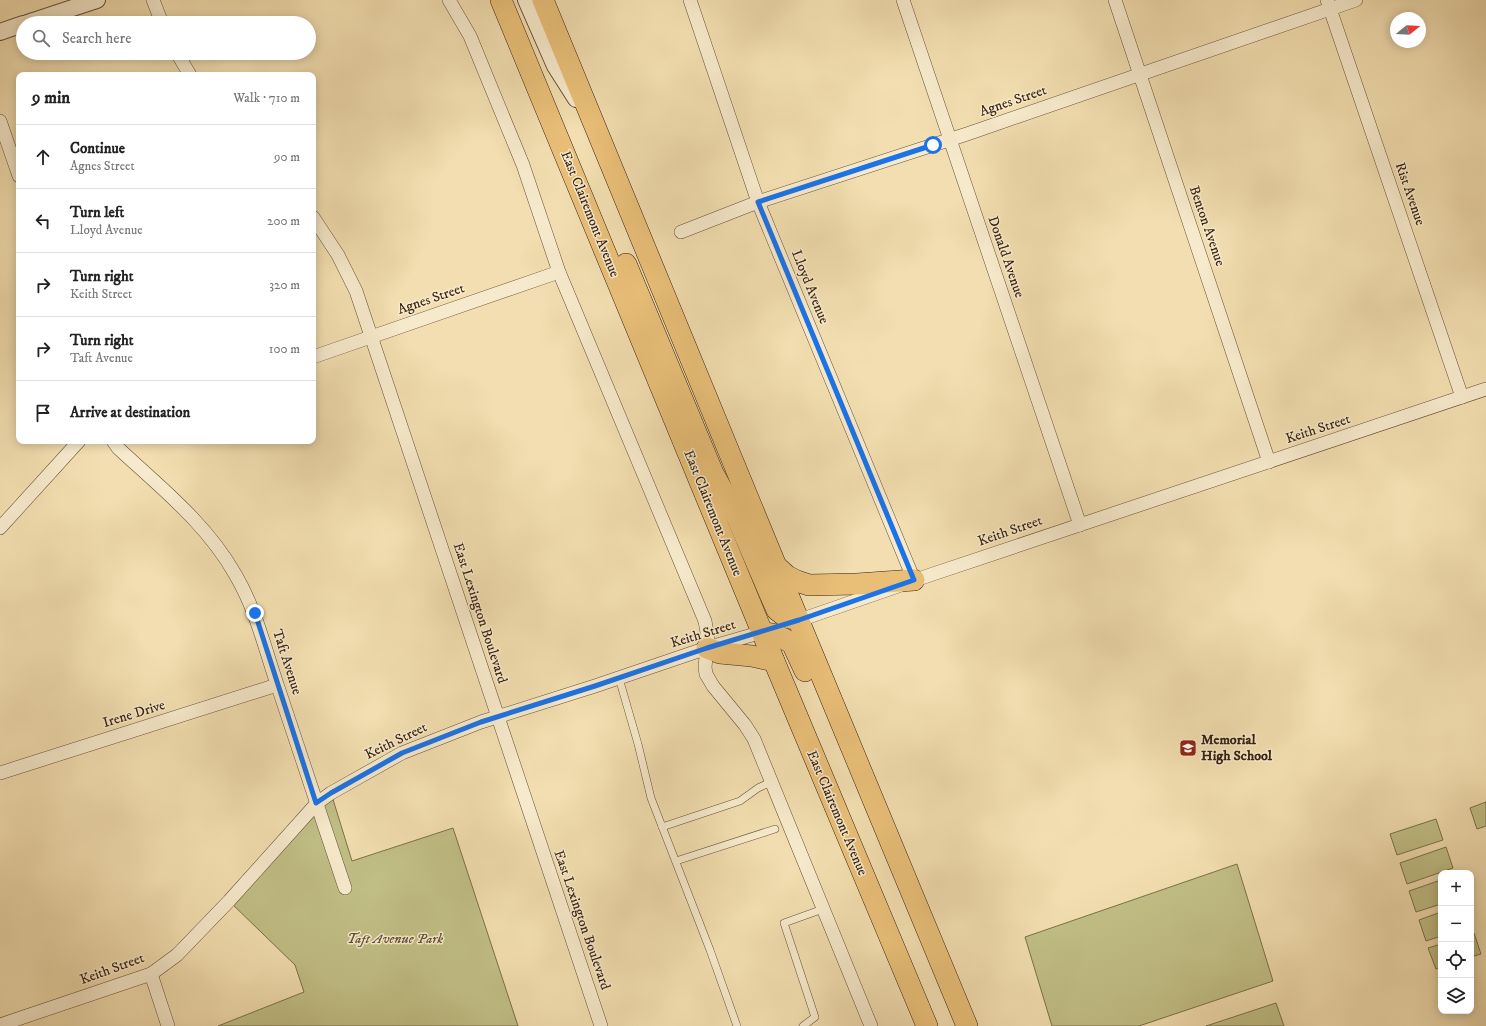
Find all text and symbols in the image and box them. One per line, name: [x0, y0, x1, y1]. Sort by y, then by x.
north arrow: [1390, 12, 1426, 48]
search box: [16, 16, 316, 60]
icon: search: [30, 27, 52, 49]
text: Search here: [62, 29, 131, 48]
street label: Agnes Street: [977, 81, 1049, 121]
text: 9 min: [32, 87, 70, 109]
text: Walk · 710 m: [233, 90, 300, 106]
route start: [924, 136, 942, 154]
text: Continue: [70, 139, 125, 158]
icon: ahead: [32, 146, 54, 168]
street label: East Clairemont Avenue: [556, 148, 624, 280]
text: 90 m: [274, 149, 300, 165]
text: Agnes Street: [70, 158, 135, 174]
street label: Rist Avenue: [1391, 160, 1429, 228]
street label: Benton Avenue: [1185, 183, 1229, 269]
text: Turn left: [70, 203, 124, 222]
icon: left: [32, 210, 54, 232]
text: 200 m: [267, 213, 300, 229]
street label: Donald Avenue: [984, 214, 1028, 300]
text: Lloyd Avenue: [70, 222, 143, 238]
street label: Lloyd Avenue: [787, 247, 833, 327]
text: Turn right: [70, 267, 133, 286]
icon: right: [32, 274, 54, 296]
text: 320 m: [269, 277, 300, 293]
street label: Agnes Street: [395, 279, 467, 319]
text: Keith Street: [70, 286, 132, 302]
text: Turn right: [70, 331, 133, 350]
icon: right: [32, 338, 54, 360]
text: 100 m: [269, 341, 300, 357]
text: Taft Avenue: [70, 350, 133, 366]
icon: arrive: [32, 402, 54, 424]
text: Arrive at destination: [70, 403, 190, 422]
street label: Keith Street: [1283, 410, 1353, 448]
street label: East Clairemont Avenue: [679, 447, 747, 579]
street label: Keith Street: [975, 511, 1045, 550]
street label: East Lexington Boulevard: [449, 540, 511, 686]
route end: [246, 604, 264, 622]
street label: Keith Street: [668, 615, 738, 652]
street label: Taft Avenue: [268, 627, 306, 697]
street label: Irene Drive: [101, 696, 167, 732]
street label: Keith Street: [362, 718, 431, 764]
place label: Memorial High School: [1201, 731, 1273, 765]
school or university icon: Memorial High School: [1178, 738, 1198, 758]
street label: East Clairemont Avenue: [802, 748, 872, 879]
street label: East Lexington Boulevard: [550, 848, 614, 992]
map controls: [1438, 870, 1474, 1014]
button: +: [1438, 870, 1474, 906]
button: −: [1438, 906, 1474, 942]
park label: Taft Avenue Park: [347, 930, 443, 948]
button: locate: [1438, 942, 1474, 978]
street label: Keith Street: [77, 949, 147, 989]
button: layers: [1438, 978, 1474, 1014]

